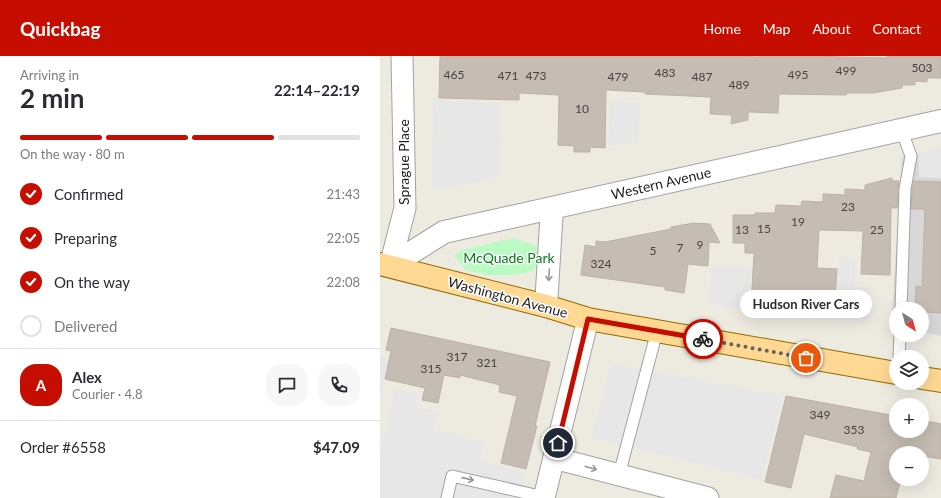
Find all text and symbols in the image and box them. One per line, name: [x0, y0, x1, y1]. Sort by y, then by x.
text: Quickbag: [20, 17, 101, 40]
text: Home: [703, 20, 741, 37]
text: Map: [763, 20, 790, 37]
text: About: [812, 20, 850, 37]
text: Contact: [872, 20, 921, 37]
house number: 503: [912, 60, 932, 75]
house number: 499: [836, 63, 856, 78]
house number: 483: [655, 65, 675, 80]
text: Arriving in: [20, 67, 79, 83]
house number: 465: [444, 67, 464, 82]
house number: 495: [788, 67, 808, 82]
house number: 471: [498, 68, 518, 83]
house number: 473: [526, 68, 546, 83]
house number: 479: [608, 69, 628, 84]
house number: 487: [692, 69, 712, 84]
house number: 489: [729, 77, 749, 92]
text: 22:14–22:19: [274, 81, 360, 99]
text: 2 min: [20, 82, 84, 114]
house number: 10: [575, 101, 589, 116]
street label: Sprague Place: [395, 119, 412, 205]
text: On the way · 80 m: [20, 146, 125, 162]
street label: Western Avenue: [609, 163, 713, 203]
icon: check: [20, 183, 42, 205]
text: Confirmed: [54, 185, 123, 203]
text: 21:43: [327, 186, 360, 202]
house number: 23: [841, 199, 855, 214]
house number: 19: [791, 214, 805, 229]
house number: 15: [757, 221, 771, 236]
house number: 13: [735, 222, 749, 237]
house number: 25: [870, 222, 884, 237]
icon: check: [20, 227, 42, 249]
text: Preparing: [54, 229, 117, 247]
text: 22:05: [327, 230, 360, 246]
house number: 9: [697, 237, 704, 252]
house number: 7: [677, 240, 684, 255]
house number: 5: [650, 243, 657, 258]
park label: McQuade Park: [463, 249, 556, 266]
house number: 324: [591, 256, 611, 271]
one-way arrow: [545, 268, 552, 281]
icon: check: [20, 271, 42, 293]
text: On the way: [54, 273, 130, 291]
street label: Washington Avenue: [446, 273, 570, 321]
text: 22:08: [327, 274, 360, 290]
callout: Hudson River Cars: [740, 290, 872, 318]
text: Hudson River Cars: [753, 296, 859, 312]
north arrow: [889, 302, 929, 342]
map controls: [889, 302, 929, 486]
text: Delivered: [54, 317, 117, 335]
courier: [683, 319, 723, 359]
icon: bike: [692, 328, 714, 350]
pin: [789, 341, 823, 375]
icon: bag: [795, 347, 817, 369]
house number: 317: [447, 349, 467, 364]
button: layers: [889, 350, 929, 390]
house number: 321: [477, 355, 497, 370]
house number: 315: [421, 361, 441, 376]
button: chat: [266, 364, 308, 406]
button: phone: [318, 364, 360, 406]
text: Alex: [72, 368, 102, 386]
text: A: [36, 376, 46, 394]
text: Courier · 4.8: [72, 386, 143, 402]
button: +: [889, 398, 929, 438]
house number: 349: [810, 407, 830, 422]
house number: 353: [844, 422, 864, 437]
pin: [541, 426, 575, 460]
icon: home: [547, 432, 569, 454]
text: Order #6558: [20, 438, 106, 456]
text: $47.09: [313, 438, 360, 456]
button: −: [889, 446, 929, 486]
one-way arrow: [585, 465, 598, 472]
one-way arrow: [461, 476, 474, 484]

